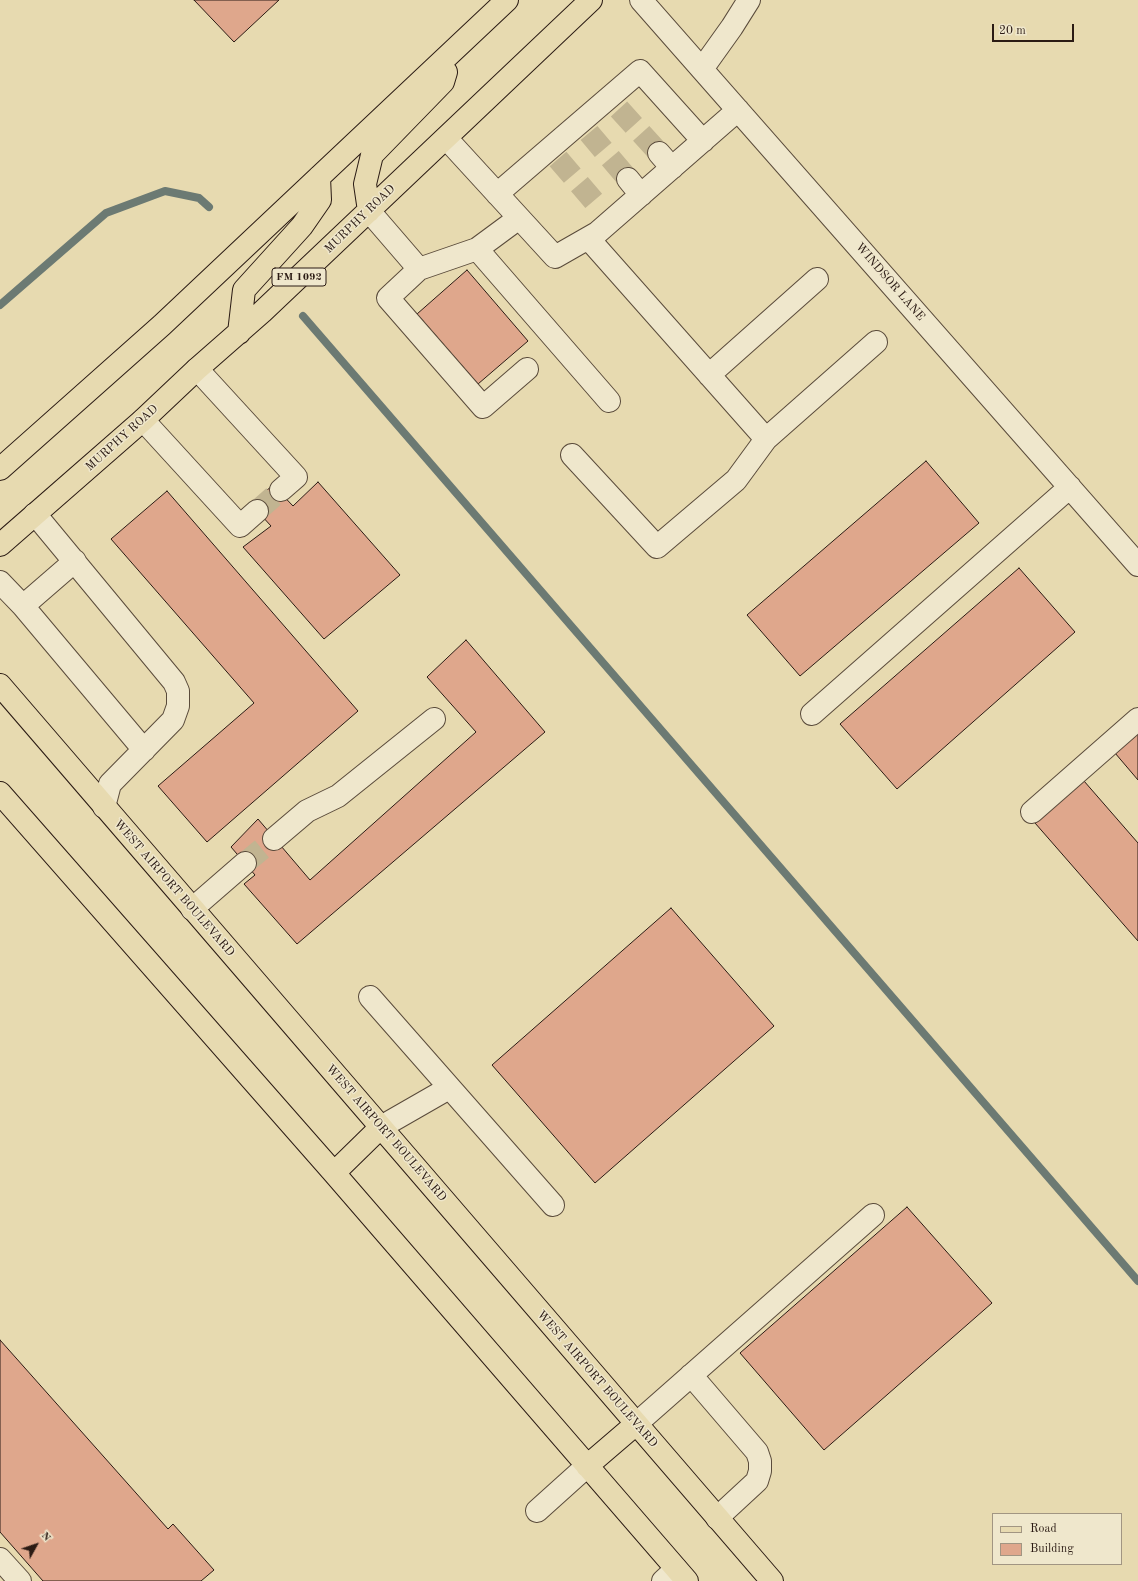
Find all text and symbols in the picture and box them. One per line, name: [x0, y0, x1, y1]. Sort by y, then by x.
scale bar: [994, 16, 1076, 42]
text: 20 m: [999, 25, 1026, 37]
street label: MURPHY ROAD: [322, 182, 398, 256]
street label: WINDSOR LANE: [852, 240, 928, 324]
road number: FM 1092: [272, 268, 326, 286]
street label: MURPHY ROAD: [83, 402, 161, 474]
street label: WEST AIRPORT BOULEVARD: [111, 817, 237, 959]
street label: WEST AIRPORT BOULEVARD: [323, 1062, 449, 1204]
street label: WEST AIRPORT BOULEVARD: [534, 1308, 660, 1450]
legend: [992, 1513, 1122, 1565]
text: Road: [1030, 1523, 1057, 1535]
north arrow: [16, 1525, 56, 1565]
text: N: [39, 1530, 52, 1544]
text: Building: [1030, 1543, 1074, 1555]

